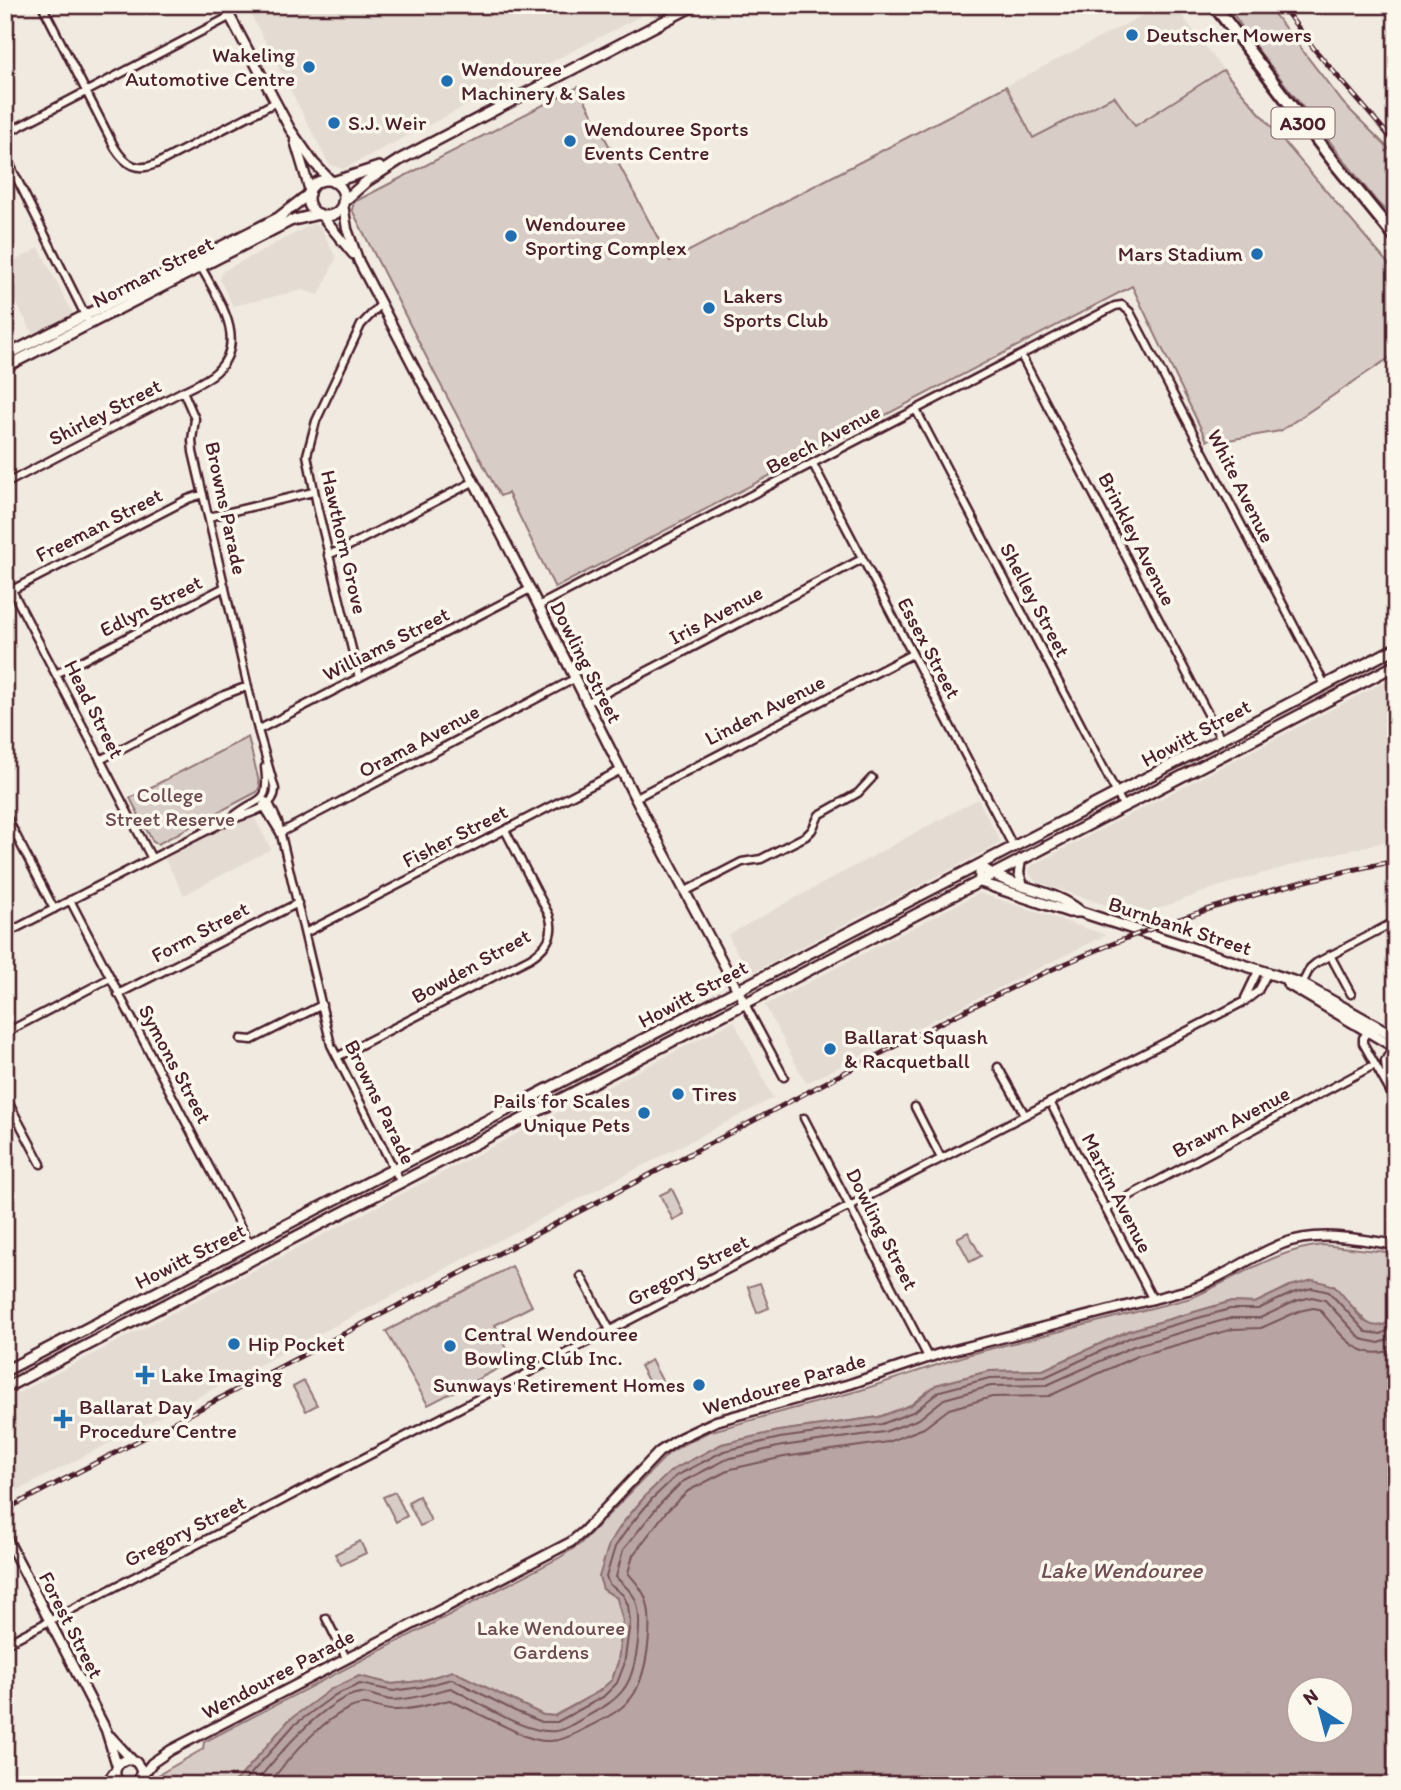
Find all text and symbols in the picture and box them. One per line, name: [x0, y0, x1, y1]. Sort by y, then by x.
place label: Deutscher Mowers: [1146, 22, 1312, 47]
marker: Deutscher Mowers: [1124, 27, 1140, 43]
place label: Wakeling Automotive Centre: [125, 42, 295, 91]
place label: Wendouree Machinery & Sales: [461, 56, 626, 105]
marker: Wakeling Automotive Centre: [301, 59, 317, 75]
marker: Wendouree Machinery & Sales: [439, 73, 455, 89]
road number: A300: [1272, 108, 1334, 139]
place label: S.J. Weir: [348, 110, 427, 135]
marker: S.J. Weir: [326, 115, 342, 131]
place label: Wendouree Sports Events Centre: [584, 116, 749, 165]
marker: Wendouree Sports Events Centre: [562, 133, 578, 149]
place label: Wendouree Sporting Complex: [525, 211, 687, 260]
marker: Wendouree Sporting Complex: [503, 228, 519, 244]
street label: Norman Street: [88, 230, 218, 313]
place label: Mars Stadium: [1118, 241, 1243, 266]
marker: Mars Stadium: [1249, 246, 1265, 262]
place label: Lakers Sports Club: [723, 283, 829, 332]
marker: Lakers Sports Club: [701, 300, 717, 316]
street label: Shirley Street: [44, 372, 165, 451]
street label: Beech Avenue: [761, 398, 884, 479]
street label: White Avenue: [1202, 425, 1281, 547]
street label: Browns Parade: [200, 439, 253, 577]
street label: Hawthorn Grove: [316, 467, 373, 616]
street label: Brinkley Avenue: [1093, 468, 1182, 610]
street label: Freeman Street: [31, 482, 166, 567]
street label: Shelley Street: [995, 538, 1076, 661]
street label: Edlyn Street: [95, 569, 206, 642]
street label: Iris Avenue: [665, 580, 767, 650]
street label: Essex Street: [892, 593, 967, 703]
street label: Dowling Street: [545, 597, 628, 727]
street label: Williams Street: [318, 601, 454, 686]
street label: Head Street: [59, 655, 130, 762]
street label: Linden Avenue: [701, 669, 829, 751]
street label: Howitt Street: [1137, 693, 1255, 772]
street label: Orama Avenue: [354, 698, 483, 783]
park label: College Street Reserve: [105, 782, 235, 831]
street label: Fisher Street: [398, 798, 512, 873]
street label: Burnbank Street: [1105, 891, 1255, 961]
street label: Form Street: [147, 895, 253, 968]
street label: Bowden Street: [407, 923, 535, 1009]
street label: Howitt Street: [634, 954, 752, 1033]
street label: Symons Street: [134, 1000, 217, 1128]
place label: Ballarat Squash & Racquetball: [844, 1024, 989, 1073]
street label: Browns Parade: [340, 1035, 421, 1168]
marker: Ballarat Squash & Racquetball: [822, 1041, 838, 1057]
street label: Brawn Avenue: [1168, 1080, 1294, 1163]
place label: Tires: [692, 1081, 737, 1106]
marker: Tires: [670, 1086, 686, 1102]
place label: Pails for Scales Unique Pets: [493, 1088, 630, 1137]
marker: Pails for Scales Unique Pets: [636, 1105, 652, 1121]
street label: Martin Avenue: [1076, 1129, 1158, 1257]
street label: Dowling Street: [841, 1164, 924, 1294]
street label: Howitt Street: [130, 1217, 249, 1294]
street label: Gregory Street: [623, 1228, 753, 1311]
place label: Central Wendouree Bowling Club Inc.: [464, 1321, 638, 1370]
place label: Hip Pocket: [248, 1331, 345, 1356]
marker: Hip Pocket: [226, 1336, 242, 1352]
marker: Central Wendouree Bowling Club Inc.: [442, 1338, 458, 1354]
street label: Wendouree Parade: [699, 1347, 868, 1420]
place label: Lake Imaging: [161, 1362, 283, 1387]
marker: Lake Imaging: [135, 1365, 155, 1385]
place label: Sunways Retirement Homes: [433, 1372, 685, 1397]
marker: Sunways Retirement Homes: [691, 1377, 707, 1393]
place label: Ballarat Day Procedure Centre: [79, 1394, 237, 1443]
marker: Ballarat Day Procedure Centre: [53, 1409, 73, 1429]
street label: Gregory Street: [120, 1489, 250, 1572]
water label: Lake Wendouree: [1040, 1556, 1203, 1584]
street label: Forest Street: [34, 1567, 109, 1682]
park label: Lake Wendouree Gardens: [477, 1615, 625, 1664]
street label: Wendouree Parade: [197, 1623, 358, 1724]
north arrow: [1286, 1674, 1356, 1744]
text: N: [1298, 1684, 1322, 1710]

